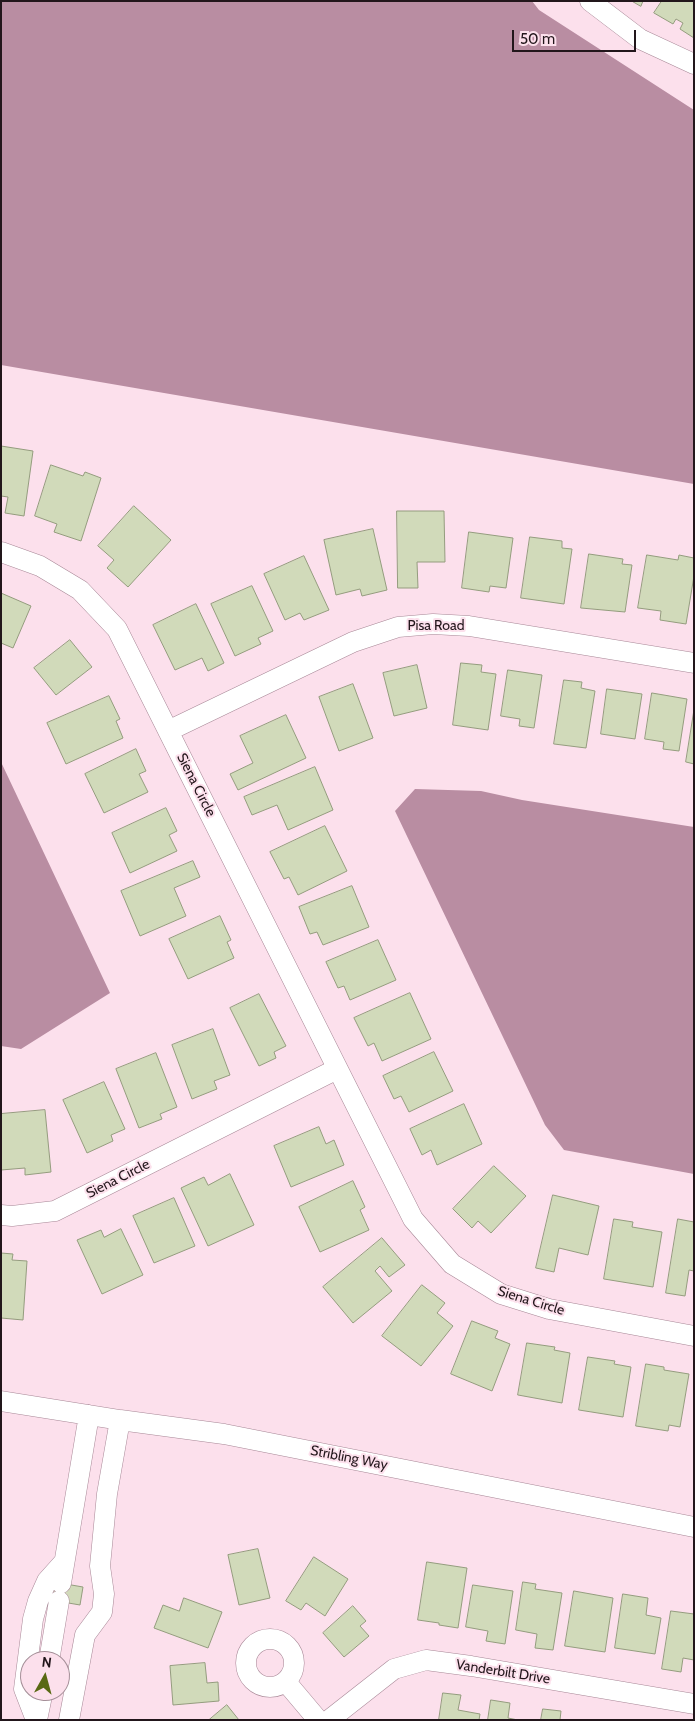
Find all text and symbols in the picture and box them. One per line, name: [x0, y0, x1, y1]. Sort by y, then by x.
scale bar: [515, 20, 639, 52]
text: 50 m: [520, 30, 555, 48]
street label: Pisa Road: [408, 618, 464, 634]
street label: Siena Circle: [173, 750, 219, 820]
street label: Siena Circle: [83, 1156, 153, 1202]
street label: Siena Circle: [496, 1283, 566, 1319]
street label: Stribling Way: [309, 1442, 389, 1474]
north arrow: [20, 1651, 70, 1701]
text: N: [41, 1653, 53, 1672]
street label: Vanderbilt Drive: [455, 1656, 551, 1688]

